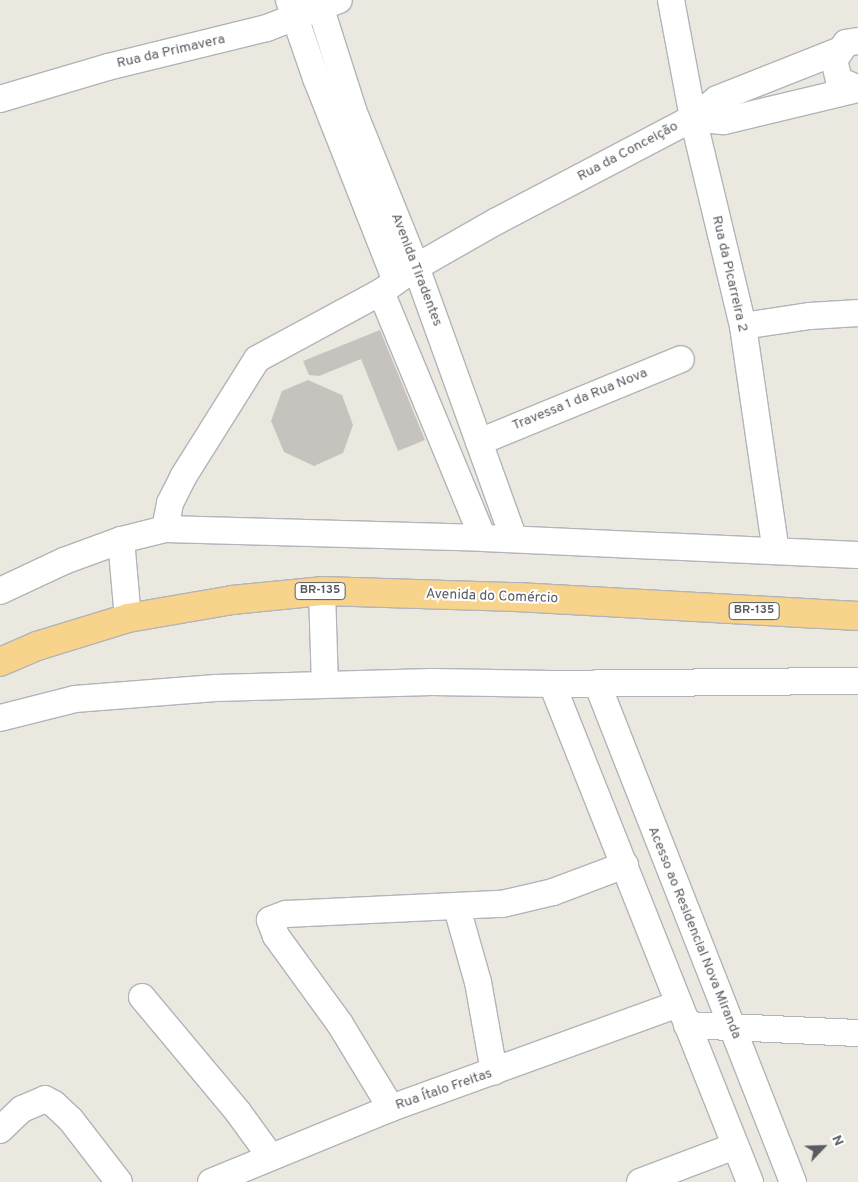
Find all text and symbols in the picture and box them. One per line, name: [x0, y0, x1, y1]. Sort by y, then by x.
street label: Rua da Primavera: [115, 31, 227, 73]
street label: Rua da Conceição: [575, 118, 681, 186]
street label: Avenida Tiradentes: [387, 211, 445, 329]
street label: Rua da Picarreira 2: [707, 214, 751, 334]
street label: Travessa 1 da Rua Nova: [510, 365, 650, 435]
road number: BR-135: [294, 582, 346, 600]
street label: Avenida do Comércio: [426, 586, 558, 608]
road number: BR-135: [728, 602, 780, 620]
street label: Acesso ao Residencial Nova Miranda: [644, 824, 744, 1042]
street label: Rua Ítalo Freitas: [393, 1066, 495, 1114]
north arrow: [798, 1122, 848, 1172]
text: N: [827, 1133, 847, 1149]

